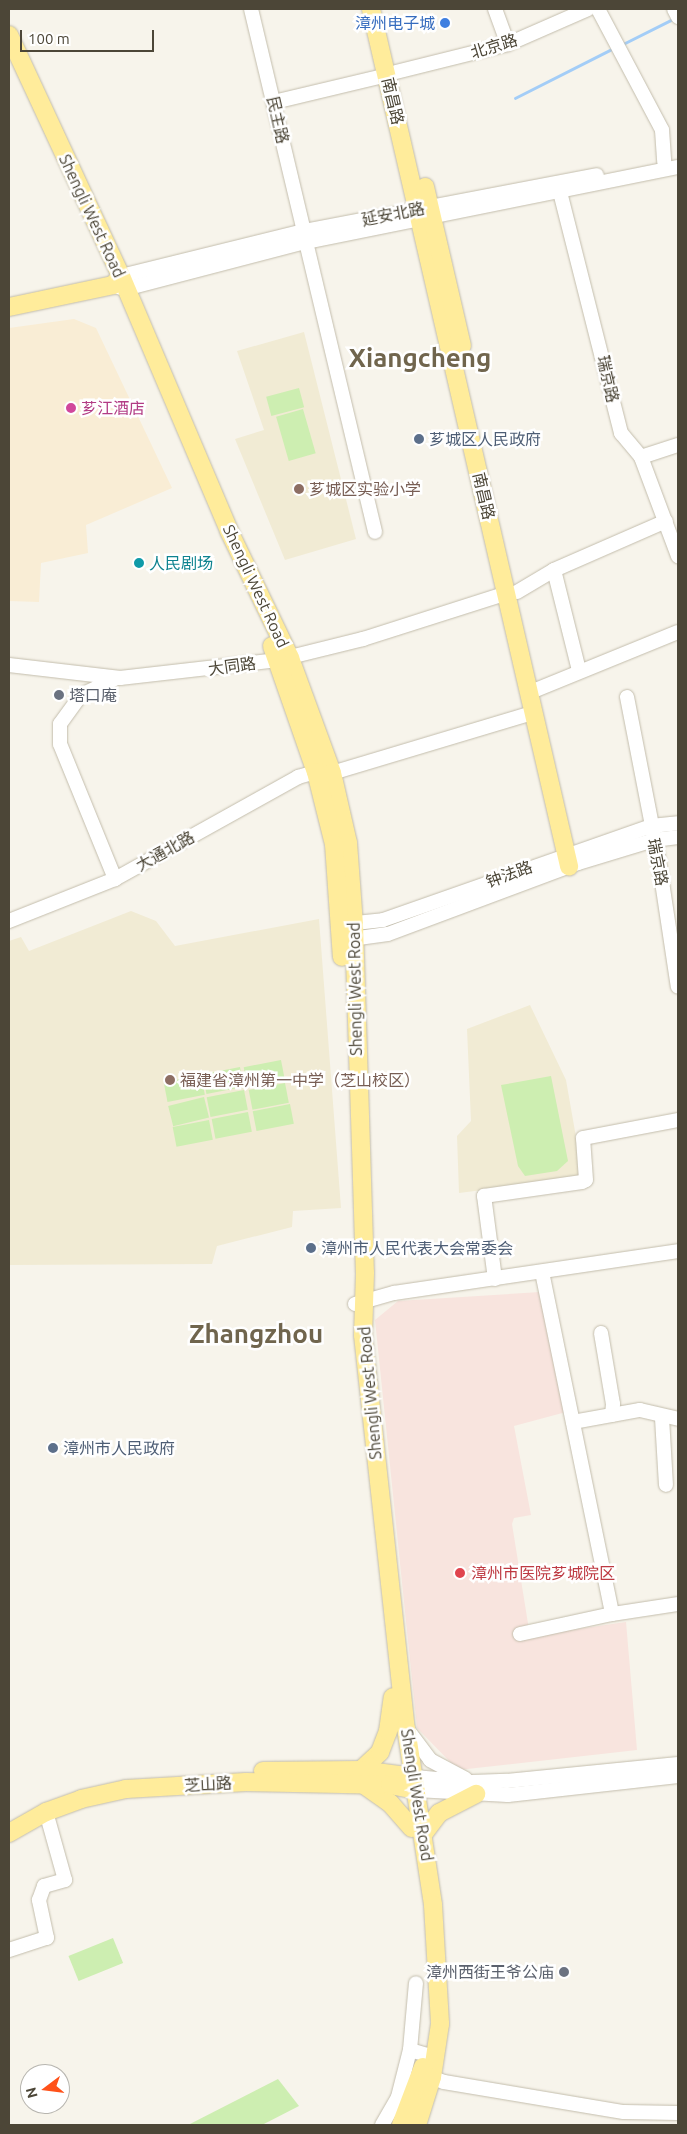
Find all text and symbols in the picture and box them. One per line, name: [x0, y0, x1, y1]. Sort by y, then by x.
place label: 漳州电子城: [355, 13, 435, 33]
marker: 漳州电子城: [439, 17, 451, 29]
scale bar: [22, 20, 156, 52]
text: 100 m: [28, 30, 70, 47]
street label: 北京路: [468, 30, 520, 62]
street label: 南昌路: [378, 75, 408, 127]
street label: 民主路: [263, 94, 293, 146]
street label: Shengli West Road: [55, 151, 129, 281]
street label: 延安北路: [360, 198, 426, 230]
district label: Xiangcheng: [349, 342, 491, 374]
street label: 瑞京路: [593, 353, 623, 405]
place label: 芗江酒店: [81, 398, 145, 418]
marker: 芗江酒店: [65, 402, 77, 414]
place label: 芗城区人民政府: [429, 429, 541, 449]
marker: 芗城区人民政府: [413, 433, 425, 445]
street label: 南昌路: [469, 470, 499, 522]
place label: 芗城区实验小学: [309, 479, 421, 499]
marker: 芗城区实验小学: [293, 483, 305, 495]
street label: Shengli West Road: [219, 521, 293, 651]
place label: 人民剧场: [149, 553, 213, 573]
marker: 人民剧场: [133, 557, 145, 569]
street label: 大同路: [207, 653, 257, 679]
place label: 塔口庵: [69, 685, 117, 705]
marker: 塔口庵: [53, 689, 65, 701]
street label: 大通北路: [132, 827, 198, 875]
street label: 瑞京路: [644, 837, 672, 887]
street label: 钟法路: [483, 857, 535, 891]
street label: Shengli West Road: [344, 922, 366, 1056]
place label: 福建省漳州第一中学（芝山校区）: [180, 1070, 420, 1090]
marker: 福建省漳州第一中学（芝山校区）: [164, 1074, 176, 1086]
place label: 漳州市人民代表大会常委会: [321, 1238, 513, 1258]
marker: 漳州市人民代表大会常委会: [305, 1242, 317, 1254]
district label: Zhangzhou: [189, 1318, 323, 1350]
street label: Shengli West Road: [355, 1326, 385, 1460]
place label: 漳州市人民政府: [63, 1438, 175, 1458]
marker: 漳州市人民政府: [47, 1442, 59, 1454]
place label: 漳州市医院芗城院区: [471, 1563, 615, 1583]
marker: 漳州市医院芗城院区: [453, 1566, 467, 1580]
street label: Shengli West Road: [397, 1728, 437, 1862]
street label: 芝山路: [184, 1773, 232, 1795]
place label: 漳州西街王爷公庙: [426, 1962, 554, 1982]
marker: 漳州西街王爷公庙: [558, 1966, 570, 1978]
north arrow: [20, 2064, 70, 2114]
text: N: [22, 2086, 41, 2100]

